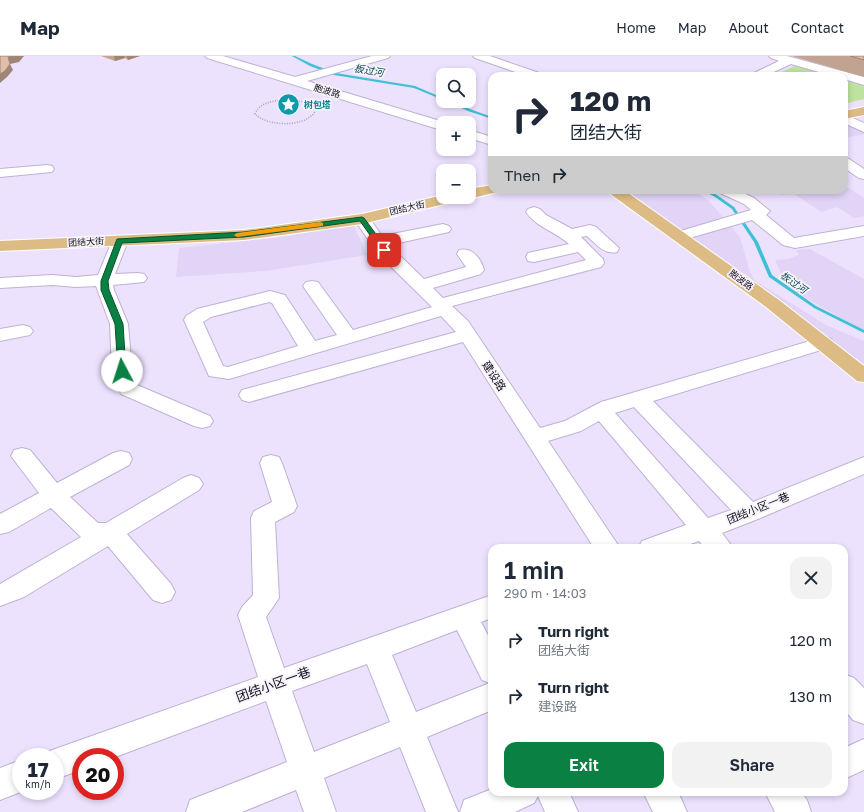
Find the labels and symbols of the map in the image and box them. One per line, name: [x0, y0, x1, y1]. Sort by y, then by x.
water label: 板过河: [353, 62, 387, 79]
street label: 胞波路: [313, 81, 342, 100]
place icon: 树包塔: [276, 92, 302, 118]
place label: 树包塔: [304, 99, 331, 110]
street label: 团结大街: [388, 198, 426, 217]
pin: [367, 233, 401, 267]
street label: 团结大街: [68, 235, 104, 248]
street label: 胞波路: [727, 267, 755, 292]
water label: 板过河: [778, 268, 811, 297]
position arrow: [101, 350, 143, 392]
street label: 建设路: [480, 358, 509, 393]
street label: 团结小区一巷: [725, 489, 791, 526]
street label: 团结小区一巷: [234, 663, 312, 705]
speed limit sign: 20: [72, 748, 124, 800]

